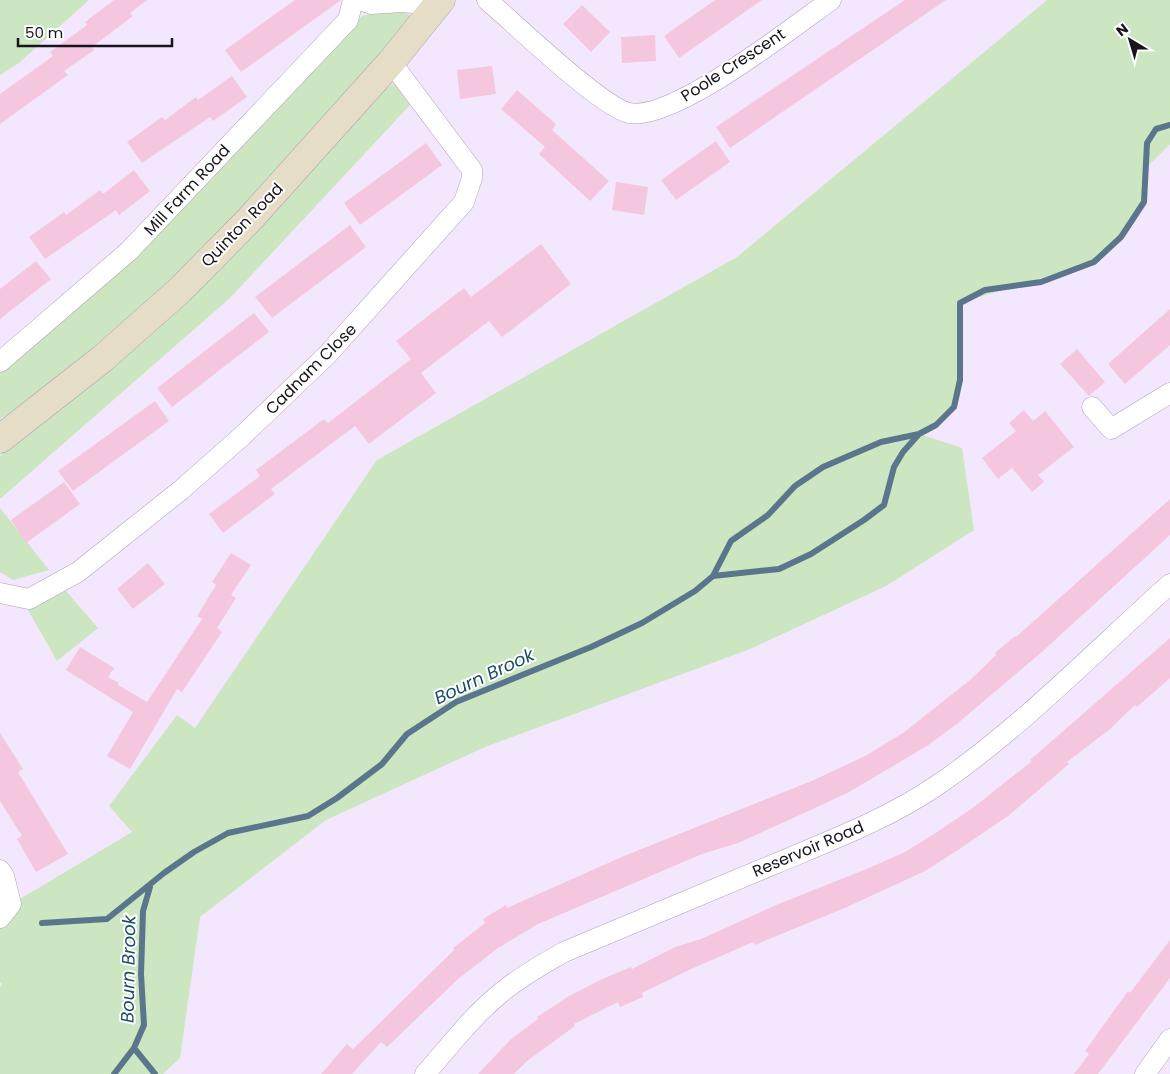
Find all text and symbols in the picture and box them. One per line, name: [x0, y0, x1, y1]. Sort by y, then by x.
scale bar: [18, 15, 171, 47]
north arrow: [1105, 15, 1155, 65]
text: N: [1112, 19, 1132, 41]
text: 50 m: [25, 22, 63, 43]
street label: Poole Crescent: [676, 23, 790, 107]
street label: Mill Farm Road: [139, 139, 235, 241]
street label: Quinton Road: [196, 178, 288, 272]
street label: Cadnam Close: [260, 318, 362, 420]
water label: Bourn Brook: [430, 642, 539, 710]
street label: Reservoir Road: [749, 815, 867, 883]
water label: Bourn Brook: [115, 914, 141, 1023]

